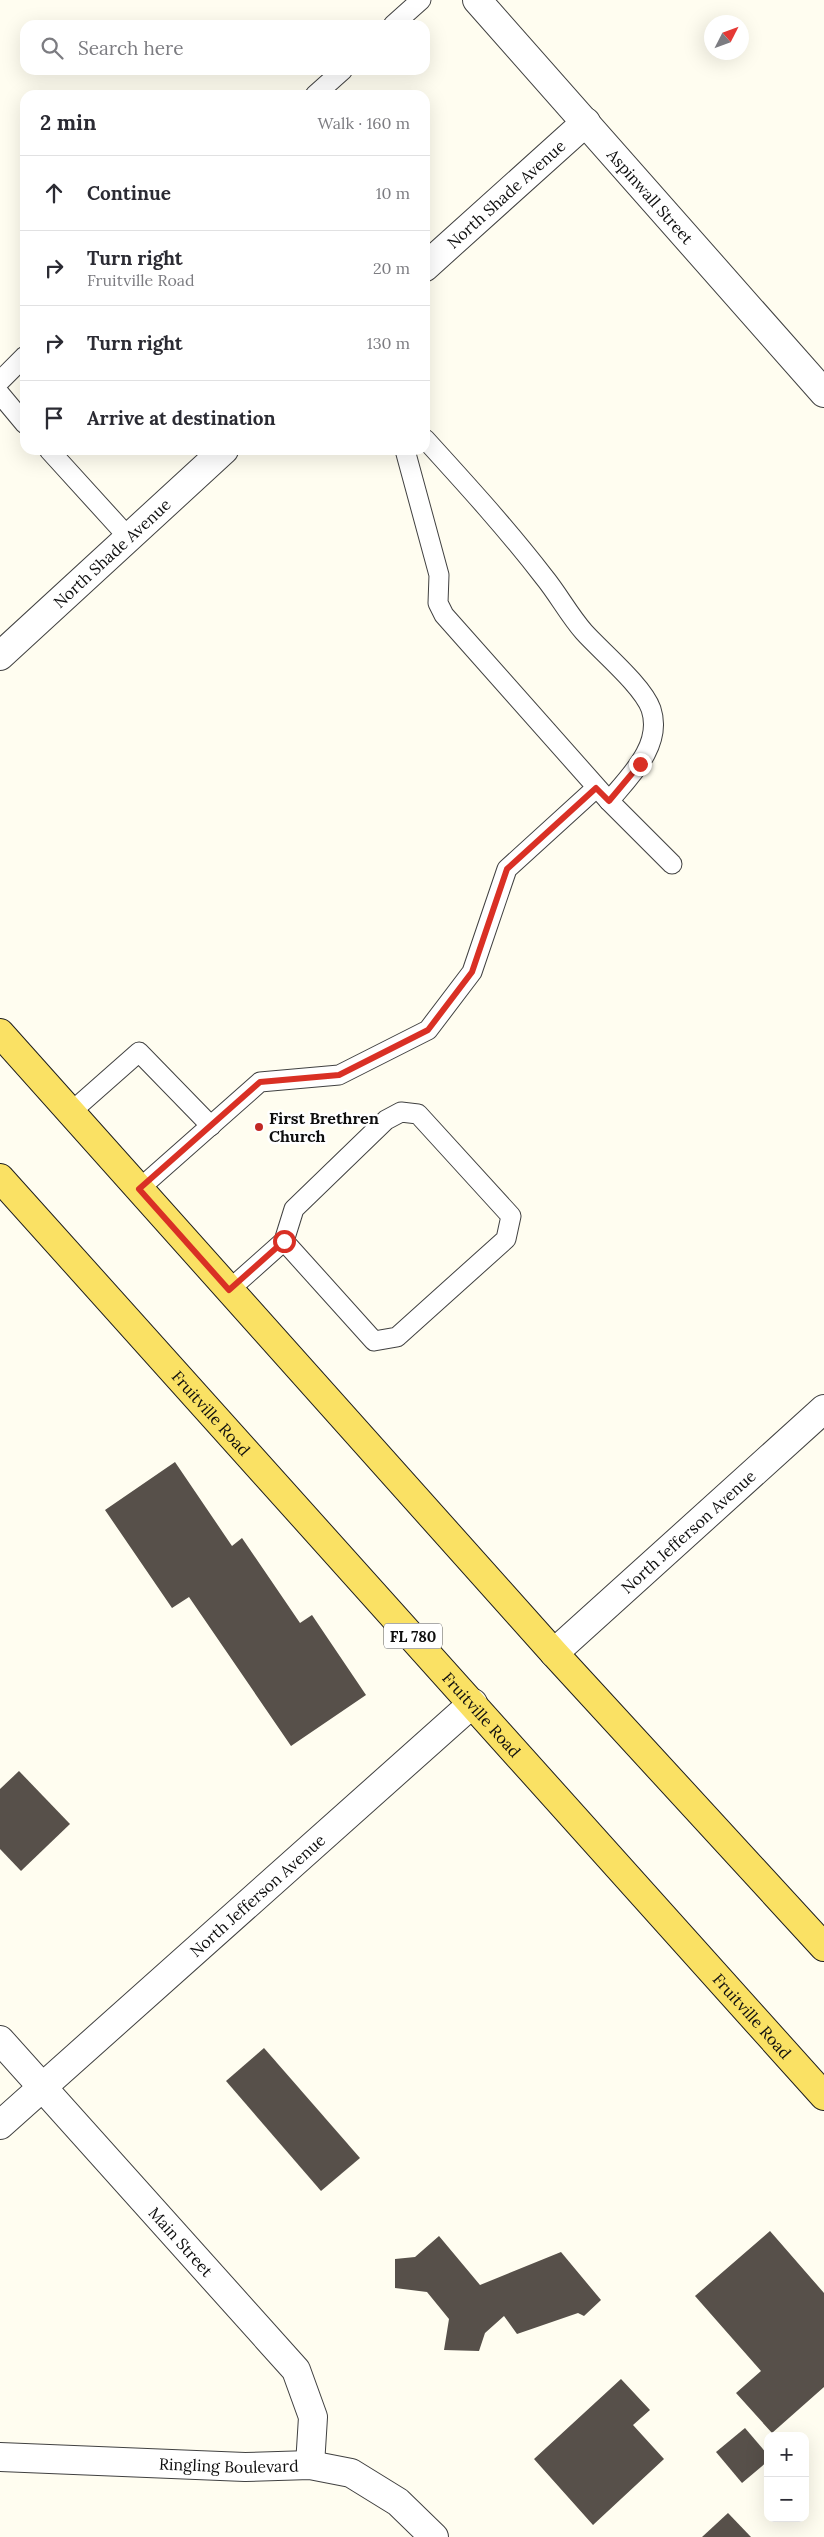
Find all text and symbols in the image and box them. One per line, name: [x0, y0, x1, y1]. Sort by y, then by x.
north arrow: [704, 15, 749, 60]
search box: [20, 20, 430, 75]
icon: search: [38, 34, 66, 62]
text: Search here: [78, 36, 184, 60]
text: 2 min: [40, 109, 96, 136]
text: Walk · 160 m: [318, 113, 410, 133]
street label: North Shade Avenue: [443, 135, 569, 252]
street label: Aspinwall Street: [602, 144, 698, 249]
icon: ahead: [40, 179, 68, 207]
text: Continue: [87, 181, 171, 205]
text: 10 m: [376, 183, 410, 203]
text: Turn right: [87, 246, 183, 270]
icon: right: [40, 254, 68, 282]
text: 20 m: [373, 258, 410, 278]
text: Fruitville Road: [87, 270, 195, 290]
icon: right: [40, 329, 68, 357]
text: Turn right: [87, 331, 183, 355]
text: 130 m: [367, 333, 410, 353]
icon: arrive: [40, 404, 68, 432]
text: Arrive at destination: [87, 406, 276, 430]
street label: North Shade Avenue: [49, 494, 175, 612]
route end: [629, 753, 652, 776]
place label: First Brethren Church: [269, 1108, 379, 1146]
marker: First Brethren Church: [253, 1121, 265, 1133]
route start: [273, 1230, 296, 1253]
street label: Fruitville Road: [168, 1366, 255, 1460]
street label: North Jefferson Avenue: [617, 1465, 760, 1598]
road number: FL 780: [384, 1624, 442, 1648]
street label: Fruitville Road: [438, 1668, 525, 1762]
street label: North Jefferson Avenue: [186, 1830, 329, 1961]
street label: Fruitville Road: [709, 1969, 796, 2063]
street label: Main Street: [145, 2203, 218, 2281]
map controls: [764, 2432, 809, 2522]
button: +: [764, 2432, 809, 2477]
street label: Ringling Boulevard: [159, 2454, 299, 2477]
button: −: [764, 2477, 809, 2522]

